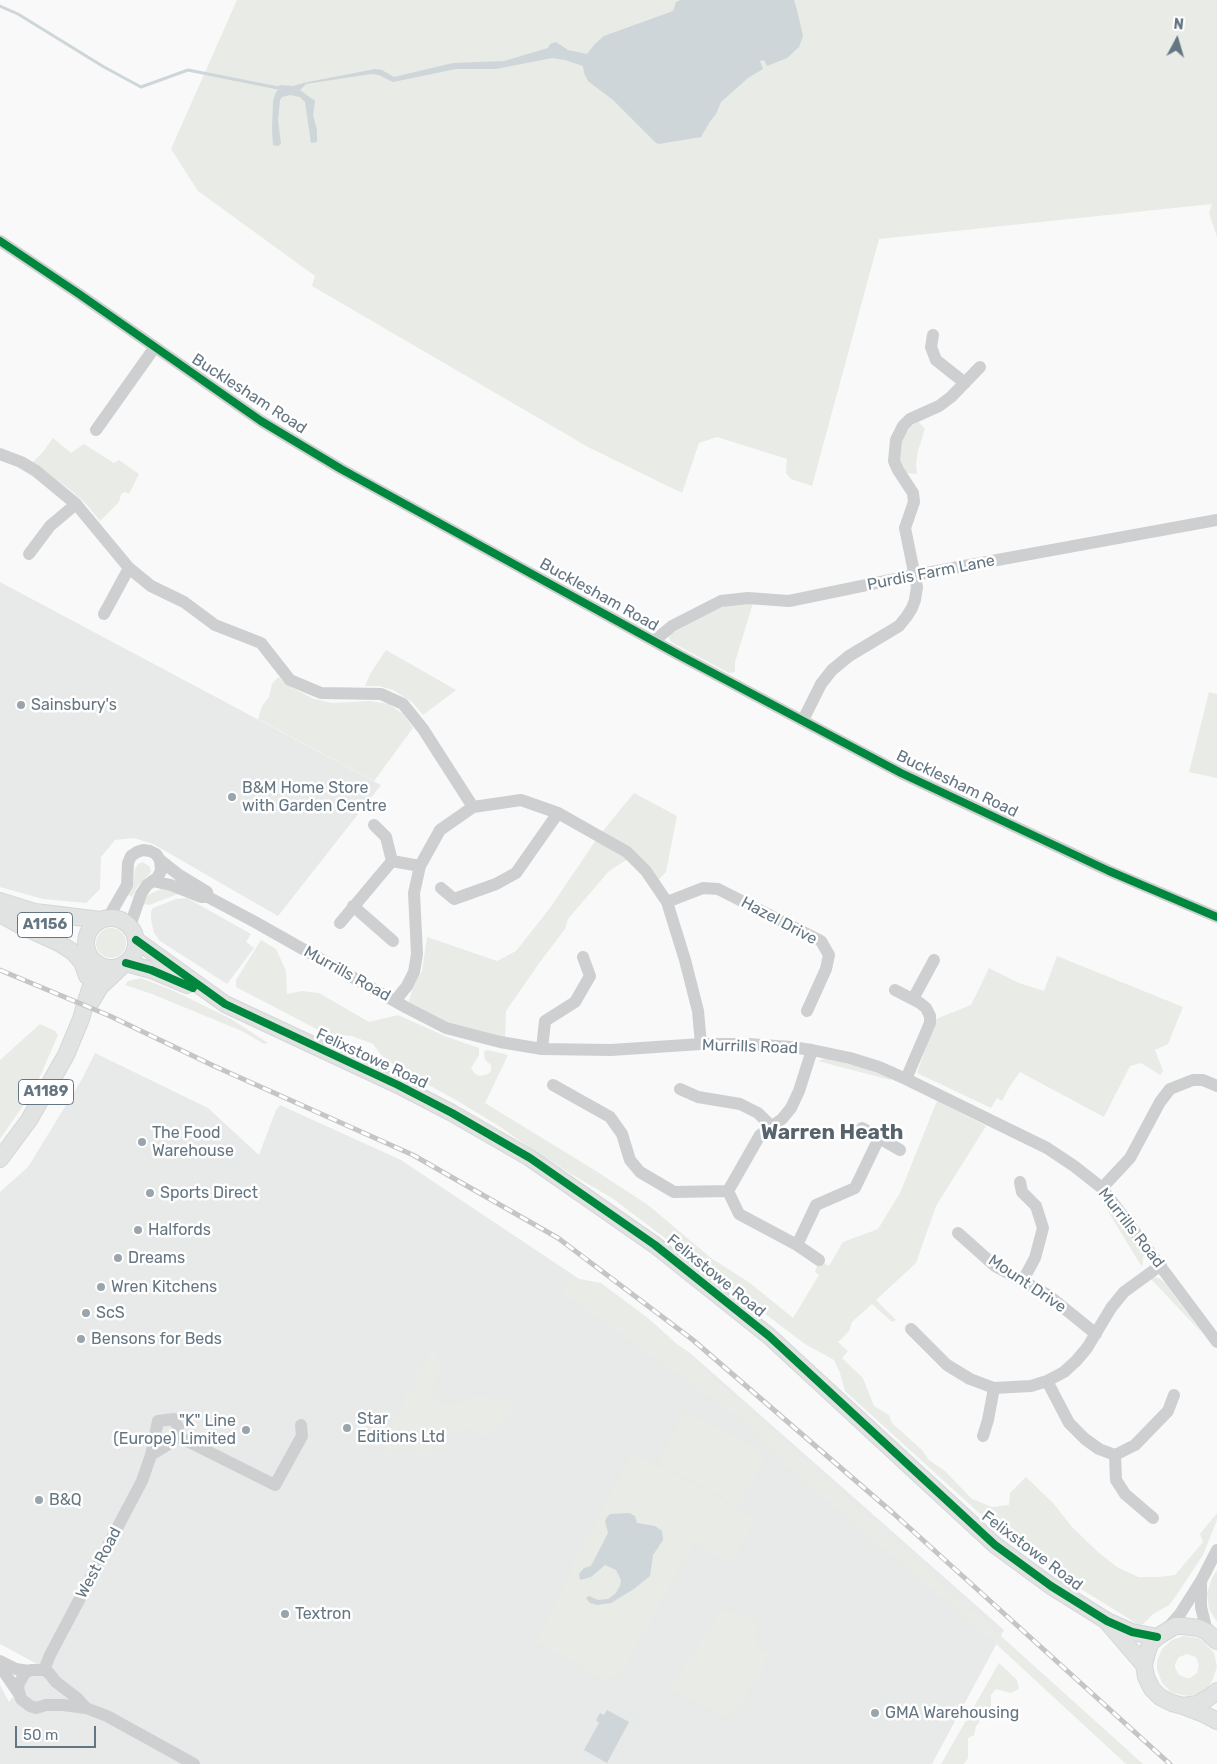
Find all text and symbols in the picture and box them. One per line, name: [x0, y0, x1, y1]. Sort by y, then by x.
north arrow: [1152, 15, 1202, 65]
text: N: [1173, 16, 1185, 34]
street label: Bucklesham Road: [188, 350, 310, 438]
street label: Purdis Farm Lane: [865, 551, 997, 595]
street label: Bucklesham Road: [536, 554, 662, 636]
place label: Sainsbury's: [31, 695, 117, 715]
marker: Sainsbury's: [15, 699, 27, 711]
street label: Bucklesham Road: [893, 746, 1021, 822]
place label: B&M Home Store with Garden Centre: [242, 778, 387, 816]
marker: B&M Home Store with Garden Centre: [226, 791, 238, 803]
street label: Hazel Drive: [738, 893, 820, 949]
road number: A1156: [18, 912, 72, 938]
street label: Murrills Road: [300, 942, 394, 1006]
street label: Felixstowe Road: [313, 1025, 431, 1093]
street label: Murrills Road: [702, 1036, 798, 1058]
road number: A1189: [18, 1080, 74, 1104]
district label: Warren Heath: [761, 1120, 903, 1146]
place label: The Food Warehouse: [152, 1123, 234, 1161]
marker: The Food Warehouse: [136, 1136, 148, 1148]
place label: Sports Direct: [160, 1183, 258, 1203]
street label: Murrills Road: [1094, 1184, 1168, 1272]
marker: Sports Direct: [144, 1187, 156, 1199]
place label: Halfords: [148, 1220, 211, 1240]
marker: Halfords: [132, 1224, 144, 1236]
street label: Felixstowe Road: [663, 1230, 769, 1322]
place label: Dreams: [128, 1248, 185, 1268]
street label: Mount Drive: [984, 1251, 1070, 1317]
marker: Dreams: [112, 1252, 124, 1264]
place label: Wren Kitchens: [111, 1277, 217, 1297]
marker: Wren Kitchens: [95, 1281, 107, 1293]
place label: ScS: [96, 1303, 125, 1323]
marker: ScS: [80, 1307, 92, 1319]
place label: Bensons for Beds: [91, 1329, 222, 1349]
marker: Bensons for Beds: [75, 1333, 87, 1345]
place label: Star Editions Ltd: [357, 1409, 445, 1447]
place label: "K" Line (Europe) Limited: [113, 1411, 236, 1449]
marker: Star Editions Ltd: [341, 1422, 353, 1434]
marker: "K" Line (Europe) Limited: [240, 1424, 252, 1436]
place label: B&Q: [49, 1490, 82, 1510]
marker: B&Q: [33, 1494, 45, 1506]
street label: Felixstowe Road: [978, 1507, 1086, 1595]
street label: West Road: [72, 1524, 126, 1602]
place label: Textron: [295, 1604, 351, 1624]
marker: Textron: [279, 1608, 291, 1620]
place label: GMA Warehousing: [885, 1703, 1019, 1723]
marker: GMA Warehousing: [869, 1707, 881, 1719]
scale bar: [18, 1716, 99, 1748]
text: 50 m: [23, 1726, 58, 1744]

